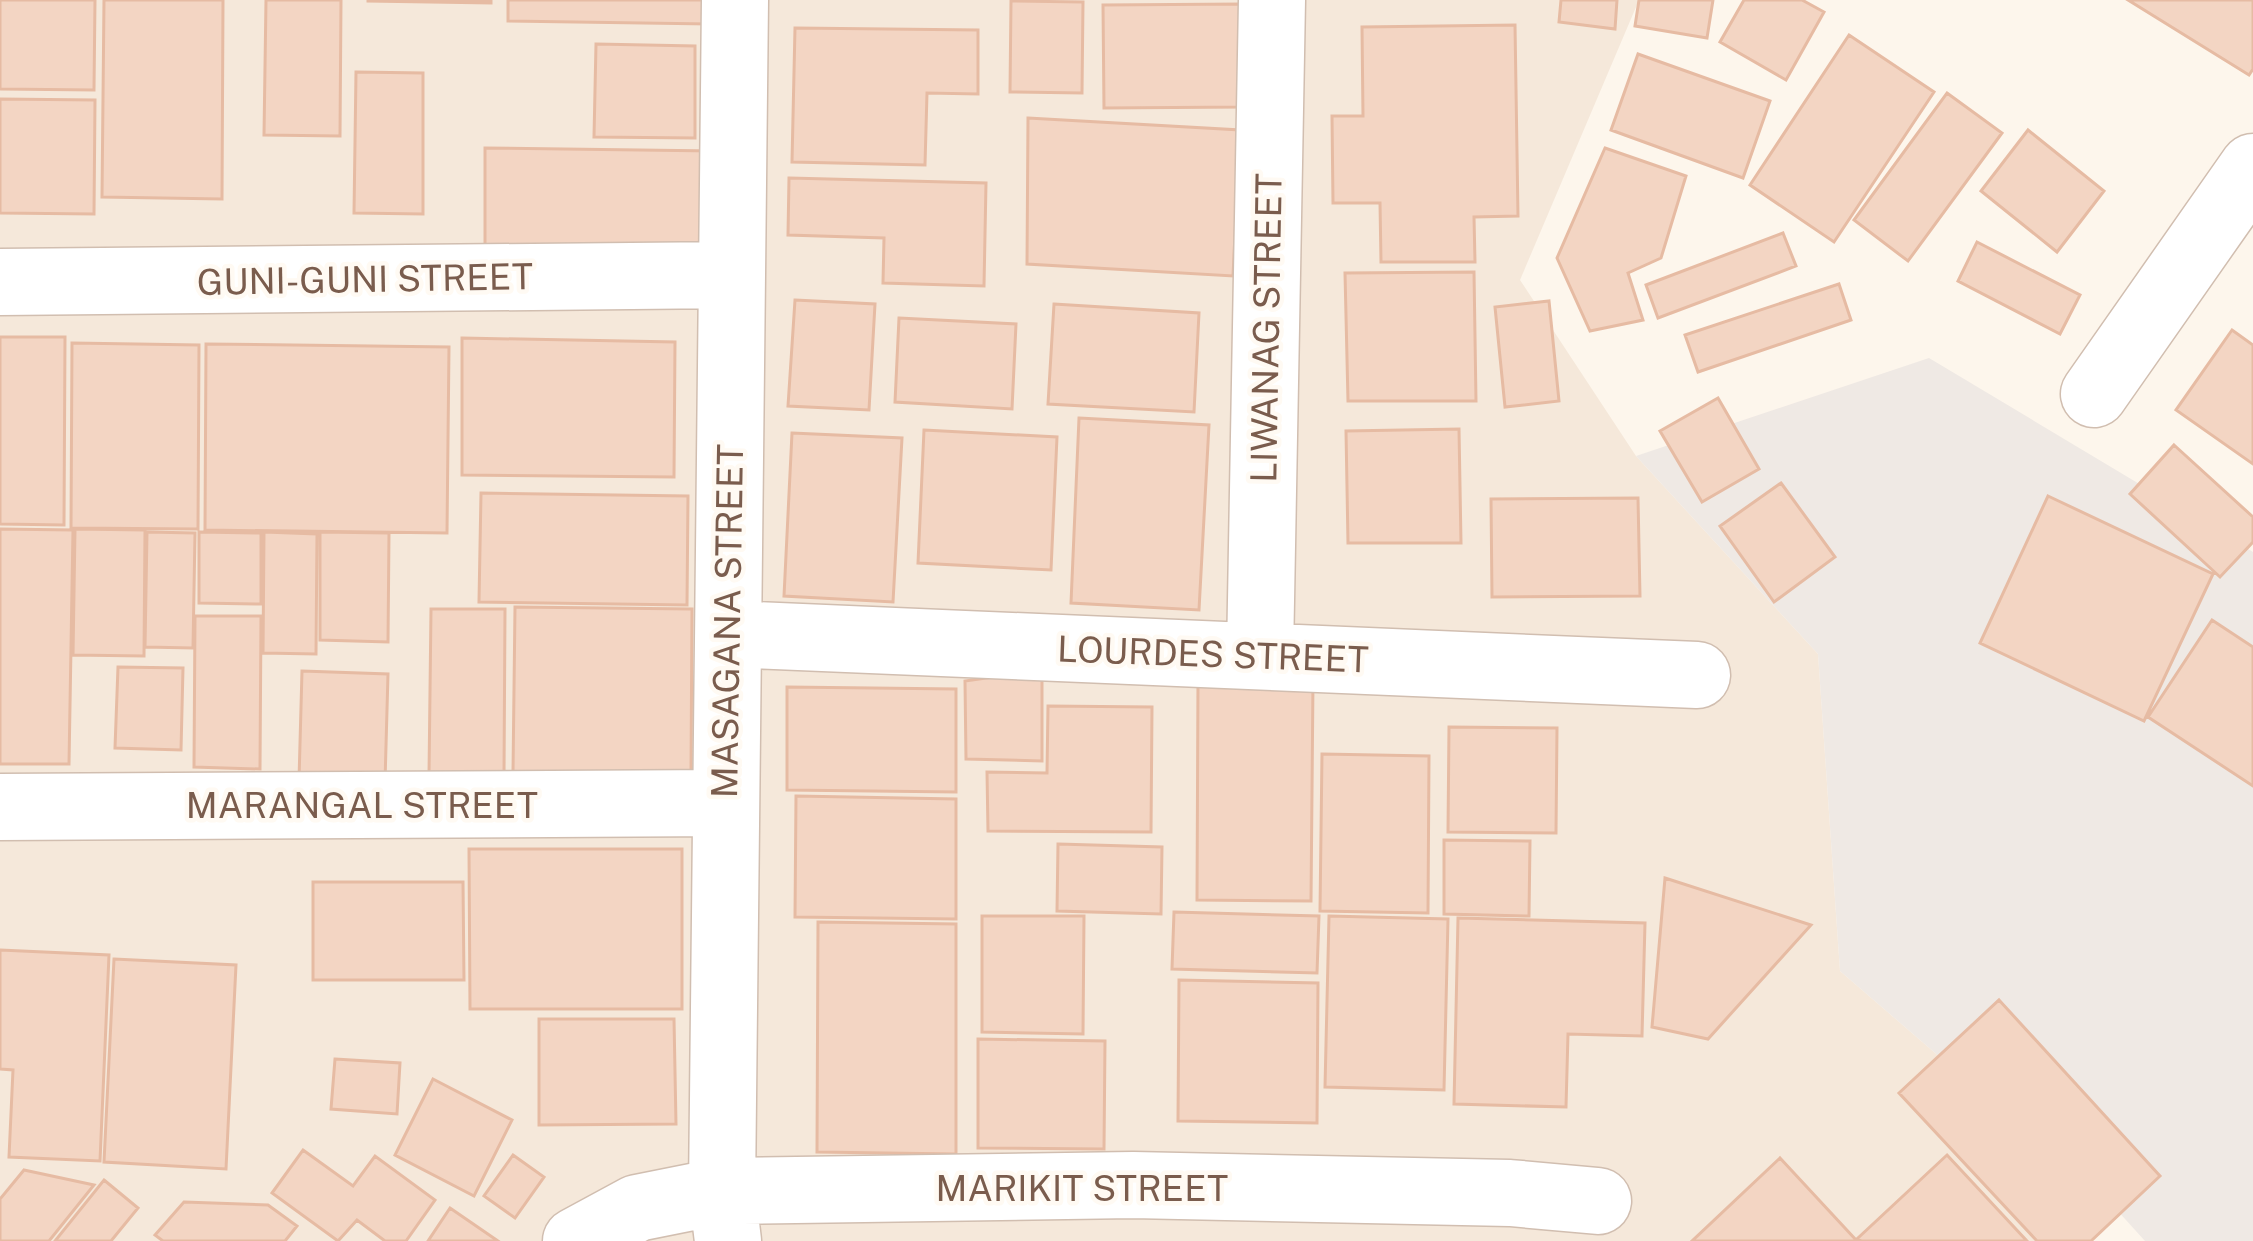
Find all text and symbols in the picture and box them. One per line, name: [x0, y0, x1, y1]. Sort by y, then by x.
street label: LIWANAG STREET: [1242, 173, 1290, 483]
street label: GUNI-GUNI STREET: [196, 255, 534, 303]
street label: MASAGANA STREET: [703, 443, 751, 799]
street label: LOURDES STREET: [1056, 628, 1370, 680]
street label: MARANGAL STREET: [186, 784, 538, 826]
street label: MARIKIT STREET: [936, 1167, 1228, 1209]

